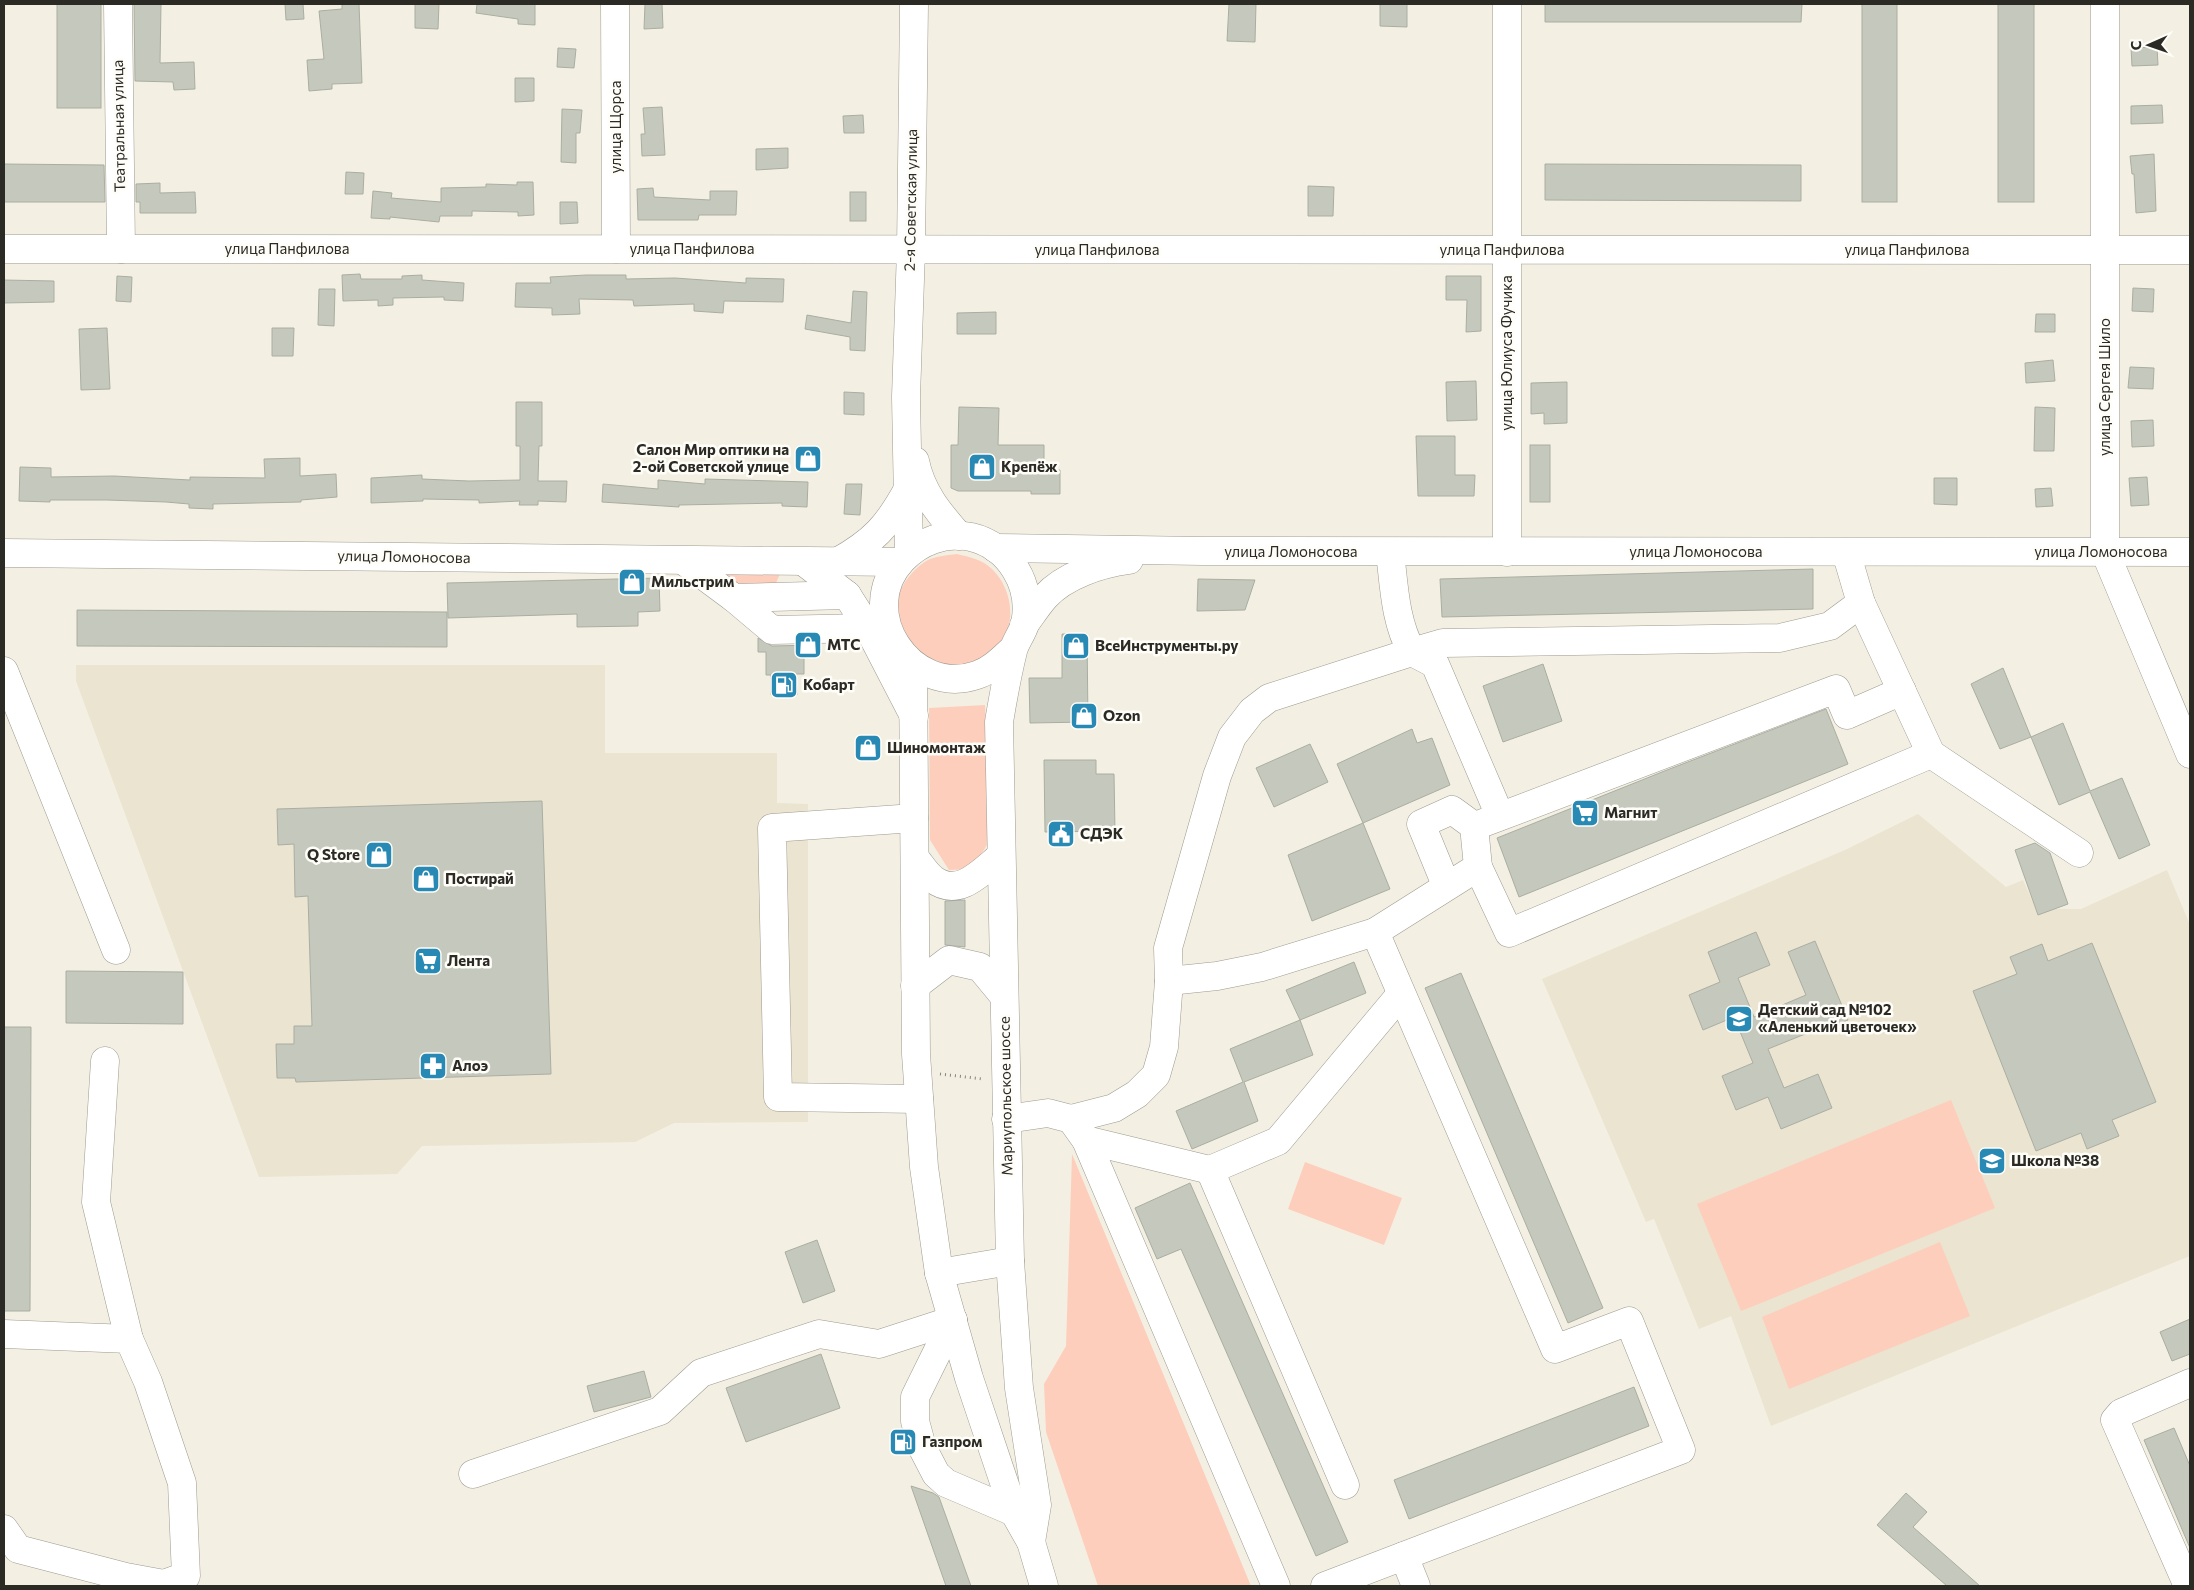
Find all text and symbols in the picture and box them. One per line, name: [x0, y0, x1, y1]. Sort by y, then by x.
north arrow: [2124, 20, 2174, 70]
text: С: [2127, 40, 2144, 51]
street label: Театральная улица: [108, 60, 128, 192]
street label: улица Щорса: [606, 81, 624, 173]
street label: 2-я Советская улица: [900, 129, 920, 271]
street label: улица Панфилова: [224, 239, 350, 257]
street label: улица Панфилова: [629, 239, 755, 257]
street label: улица Панфилова: [1034, 240, 1160, 258]
street label: улица Панфилова: [1439, 240, 1565, 258]
street label: улица Панфилова: [1844, 240, 1970, 258]
street label: улица Юлиуса Фучика: [1497, 275, 1515, 431]
street label: улица Сергея Шило: [2095, 318, 2113, 456]
place label: Салон Мир оптики на 2-ой Советской улице: [633, 440, 789, 475]
shop icon: Салон Мир оптики на 2-ой Советской улице: [793, 444, 823, 474]
shop icon: Крепёж: [967, 452, 997, 482]
place label: Крепёж: [1001, 457, 1058, 475]
street label: улица Ломоносова: [1224, 542, 1358, 560]
street label: улица Ломоносова: [1629, 542, 1763, 560]
street label: улица Ломоносова: [2034, 542, 2168, 560]
street label: улица Ломоносова: [337, 546, 471, 566]
shop icon: Мильстрим: [617, 567, 647, 597]
place label: Мильстрим: [651, 572, 734, 590]
shop icon: МТС: [793, 630, 823, 660]
shop icon: ВсеИнструменты.ру: [1061, 631, 1091, 661]
place label: МТС: [827, 635, 860, 653]
place label: ВсеИнструменты.ру: [1095, 636, 1239, 654]
fuel station icon: Кобарт: [769, 670, 799, 700]
place label: Кобарт: [803, 675, 855, 693]
shop icon: Ozon: [1069, 701, 1099, 731]
place label: Ozon: [1103, 706, 1141, 724]
shop icon: Шиномонтаж: [853, 733, 883, 763]
place label: Шиномонтаж: [887, 738, 986, 756]
supermarket icon: Магнит: [1570, 798, 1600, 828]
place label: Магнит: [1604, 803, 1657, 821]
public building icon: СДЭК: [1046, 819, 1076, 849]
place label: СДЭК: [1080, 824, 1124, 842]
shop icon: Q Store: [364, 840, 394, 870]
place label: Q Store: [307, 845, 360, 863]
shop icon: Постирай: [411, 864, 441, 894]
place label: Постирай: [445, 869, 514, 887]
supermarket icon: Лента: [413, 946, 443, 976]
place label: Лента: [447, 951, 490, 969]
place label: Детский сад №102 «Аленький цветочек»: [1758, 1000, 1917, 1035]
school or university icon: Детский сад №102 «Аленький цветочек»: [1724, 1004, 1754, 1034]
street label: Мариупольское шоссе: [995, 1016, 1015, 1176]
pharmacy icon: Алоэ: [418, 1051, 448, 1081]
place label: Алоэ: [452, 1056, 488, 1074]
school or university icon: Школа №38: [1977, 1146, 2007, 1176]
place label: Школа №38: [2011, 1151, 2099, 1169]
fuel station icon: Газпром: [888, 1427, 918, 1457]
place label: Газпром: [922, 1432, 982, 1450]

